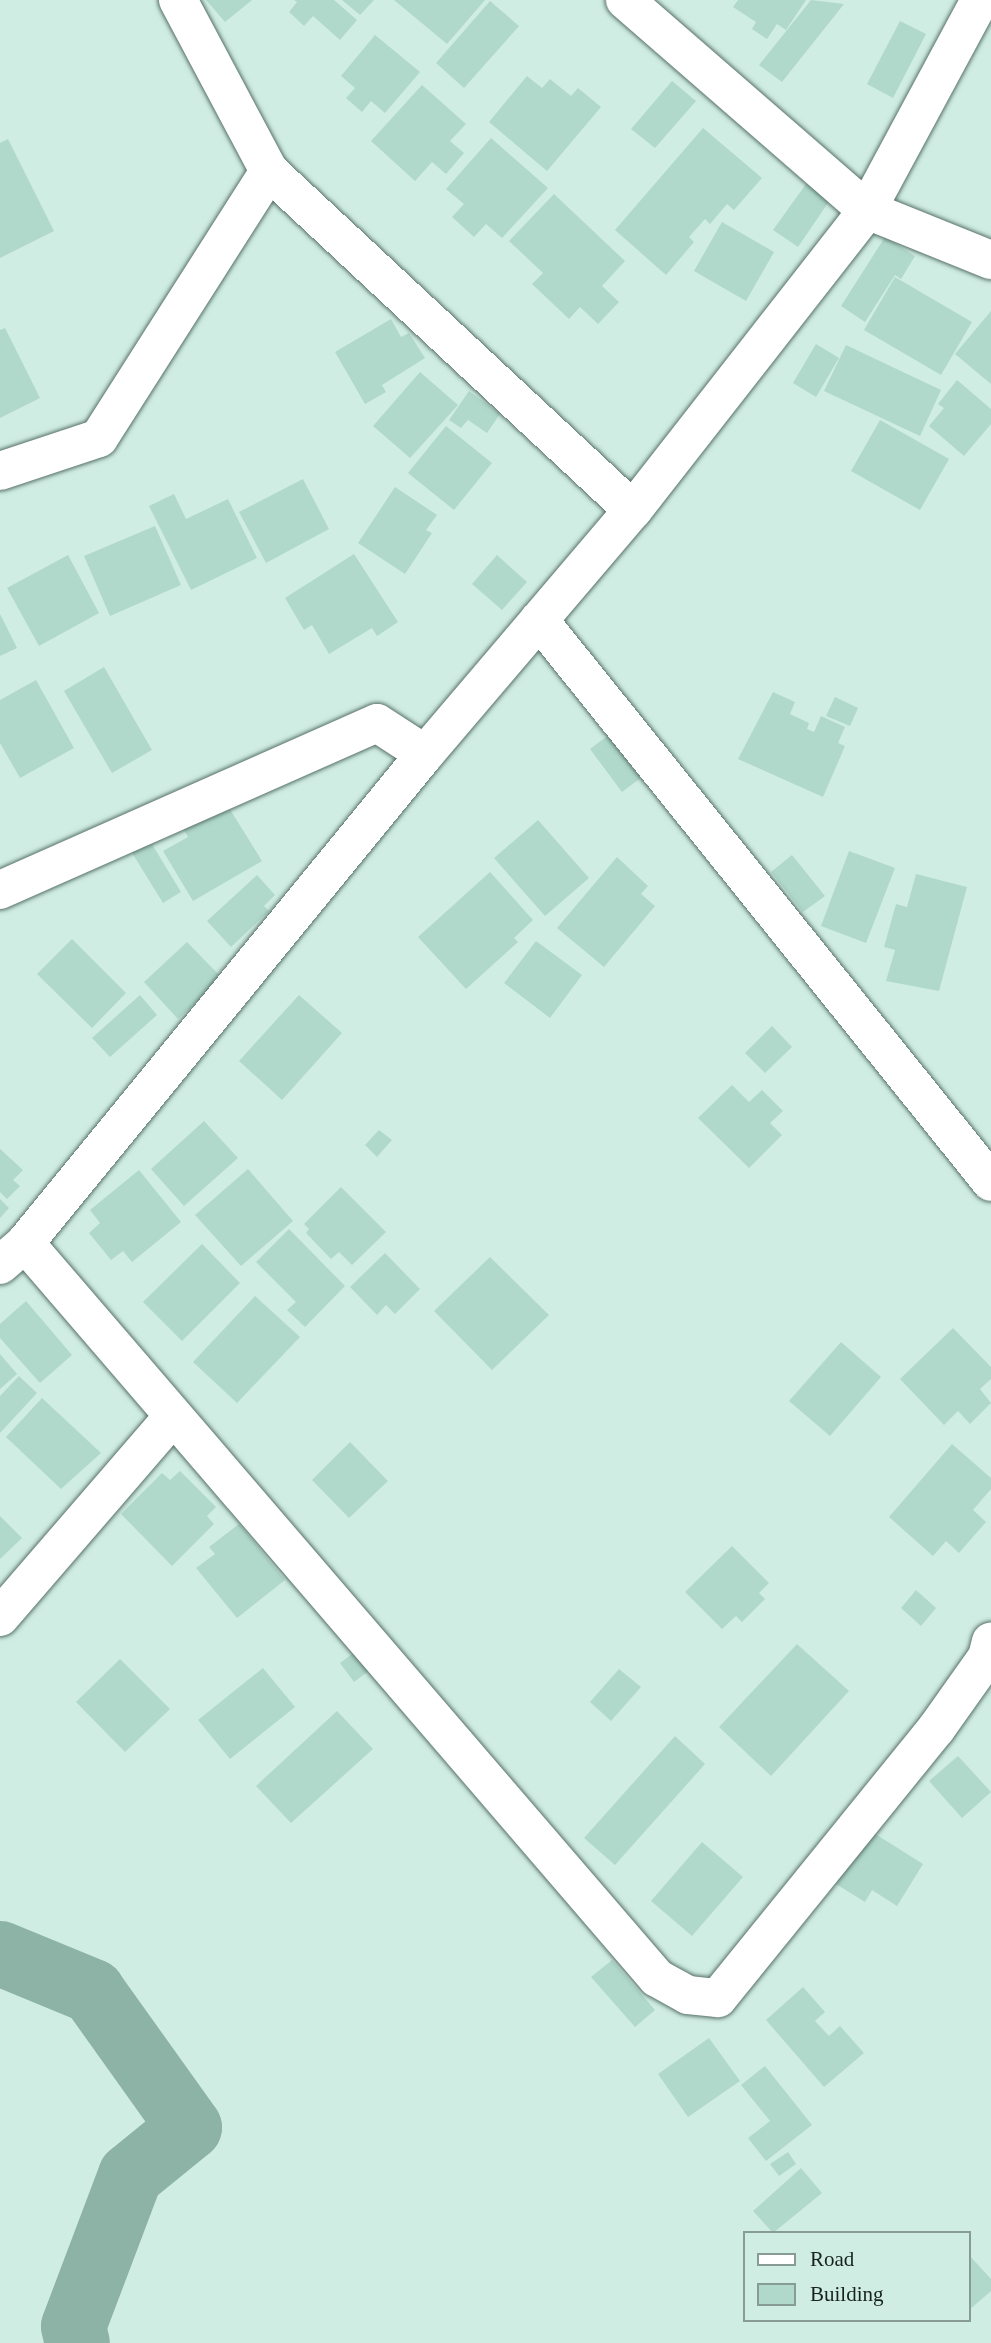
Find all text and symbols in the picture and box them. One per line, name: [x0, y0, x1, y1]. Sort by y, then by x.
legend: [743, 2231, 970, 2322]
text: Road: [810, 2247, 854, 2271]
text: Building: [810, 2282, 884, 2306]

